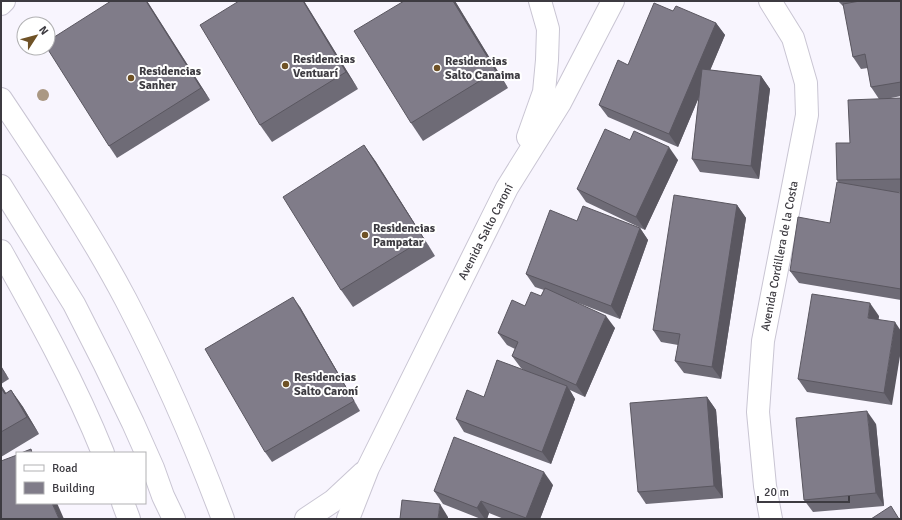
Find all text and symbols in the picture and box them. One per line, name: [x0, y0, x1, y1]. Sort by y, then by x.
north arrow: [16, 16, 56, 56]
text: N: [36, 23, 51, 37]
place label: Residencias Ventuarí: [293, 52, 356, 81]
place label: Residencias Salto Canaima: [445, 54, 520, 83]
marker: Residencias Ventuarí: [280, 61, 290, 71]
marker: Residencias Salto Canaima: [432, 63, 442, 73]
place label: Residencias Sanher: [139, 64, 202, 93]
marker: Residencias Sanher: [126, 73, 136, 83]
street label: Avenida Cordillera de la Costa: [758, 180, 802, 332]
street label: Avenida Salto Caroní: [455, 181, 517, 283]
place label: Residencias Pampatar: [373, 221, 436, 250]
marker: Residencias Pampatar: [360, 230, 370, 240]
place label: Residencias Salto Caroní: [294, 370, 359, 399]
marker: Residencias Salto Caroní: [281, 379, 291, 389]
legend: [16, 452, 146, 504]
text: Road: [52, 461, 78, 476]
scale bar: [758, 478, 849, 504]
text: Building: [52, 481, 95, 496]
text: 20 m: [764, 485, 789, 500]

